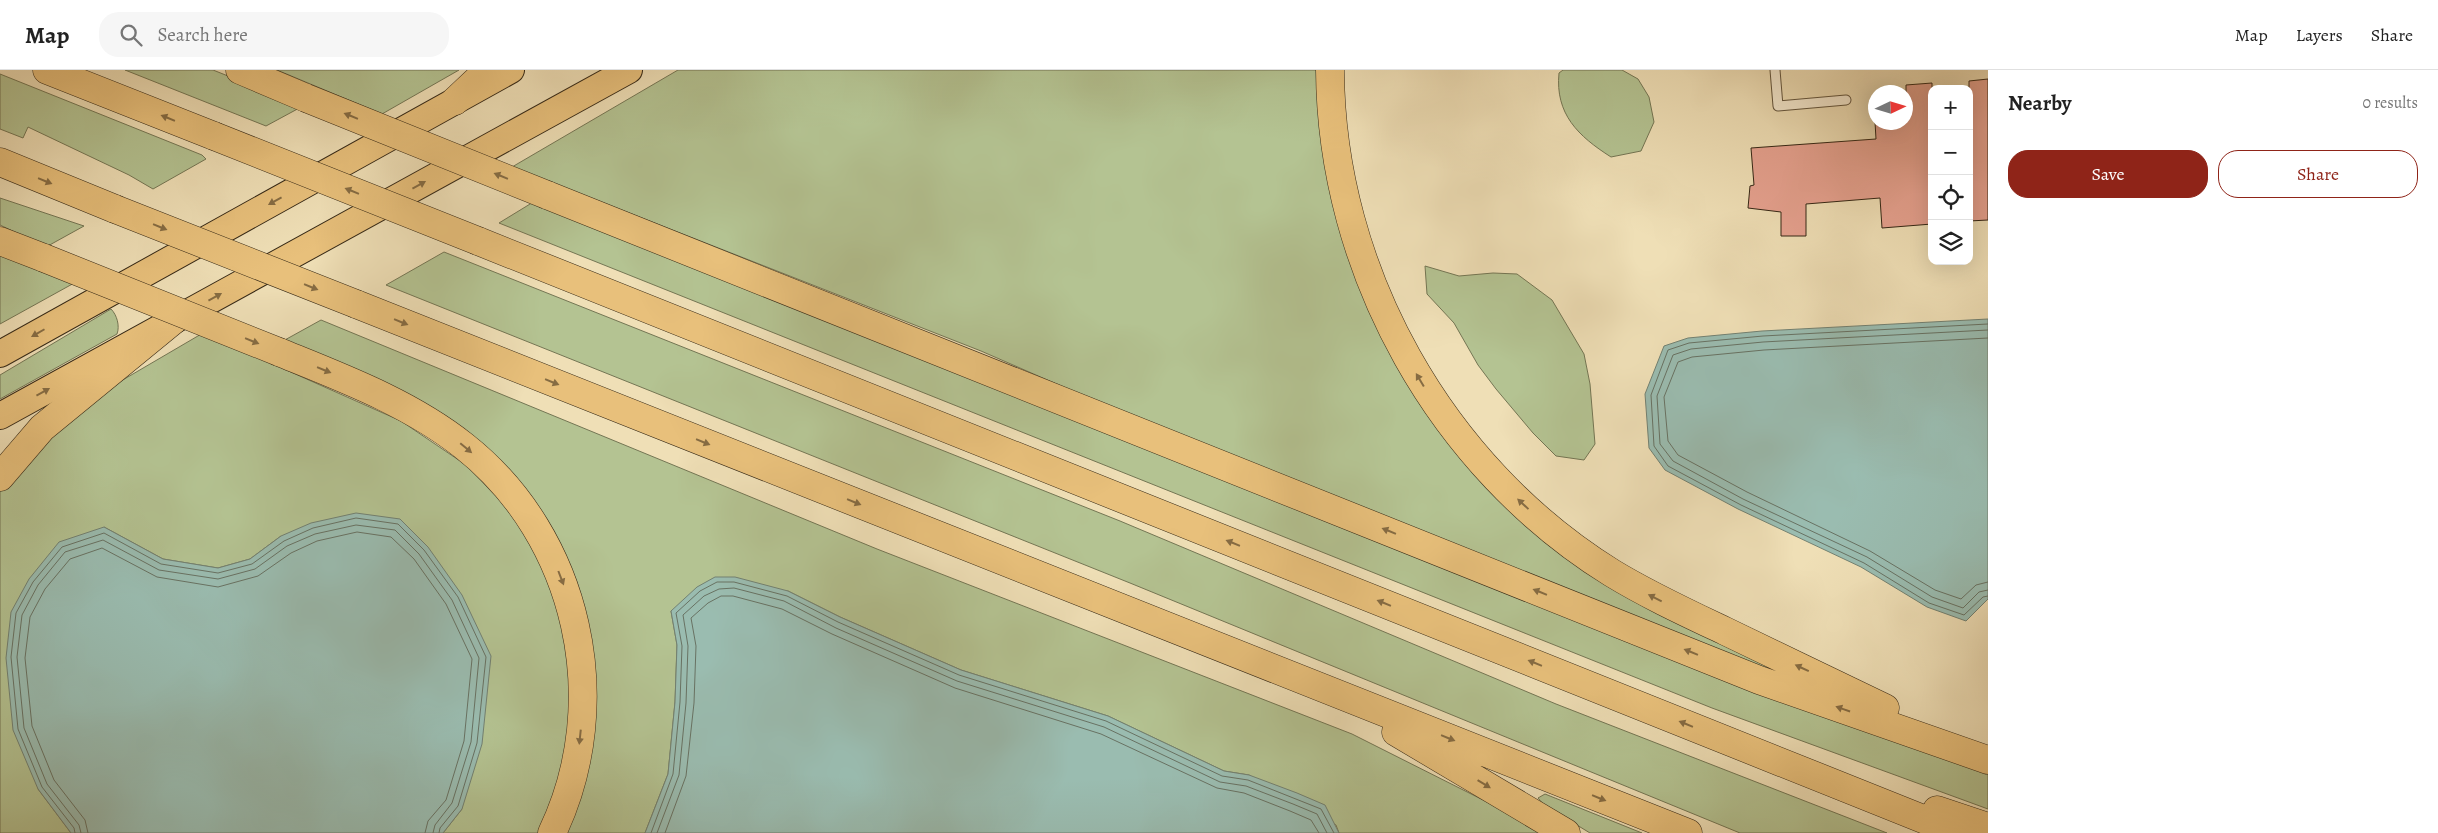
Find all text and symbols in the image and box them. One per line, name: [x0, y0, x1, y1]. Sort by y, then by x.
search box: [99, 12, 449, 57]
text: Map: [25, 19, 69, 51]
icon: search: [117, 21, 145, 49]
text: Search here: [157, 22, 248, 48]
text: Map: [2235, 23, 2268, 47]
text: Layers: [2296, 23, 2343, 47]
text: Share: [2371, 23, 2413, 47]
north arrow: [1868, 85, 1913, 130]
map controls: [1928, 85, 1973, 265]
button: +: [1928, 85, 1973, 130]
text: Nearby: [2008, 89, 2071, 117]
text: 0 results: [2362, 92, 2418, 114]
one-way arrow: [343, 111, 358, 119]
one-way arrow: [161, 114, 176, 122]
button: −: [1928, 130, 1973, 175]
button: Save: [2008, 150, 2208, 198]
button: Share: [2218, 150, 2418, 198]
one-way arrow: [494, 172, 508, 180]
button: locate: [1928, 175, 1973, 220]
one-way arrow: [38, 177, 52, 185]
one-way arrow: [412, 181, 427, 189]
one-way arrow: [344, 187, 359, 195]
one-way arrow: [268, 196, 282, 205]
button: layers: [1928, 220, 1973, 265]
one-way arrow: [153, 223, 168, 231]
one-way arrow: [304, 283, 319, 291]
one-way arrow: [208, 293, 223, 301]
one-way arrow: [394, 319, 408, 327]
one-way arrow: [31, 328, 44, 337]
one-way arrow: [245, 338, 259, 346]
one-way arrow: [317, 367, 331, 375]
one-way arrow: [1415, 373, 1424, 386]
one-way arrow: [545, 379, 559, 387]
one-way arrow: [36, 388, 49, 397]
one-way arrow: [696, 439, 710, 447]
one-way arrow: [460, 442, 472, 454]
one-way arrow: [847, 498, 862, 506]
one-way arrow: [1518, 498, 1530, 510]
one-way arrow: [1382, 527, 1396, 535]
one-way arrow: [1225, 539, 1240, 547]
one-way arrow: [557, 571, 565, 586]
one-way arrow: [1532, 588, 1547, 596]
one-way arrow: [1648, 594, 1663, 602]
one-way arrow: [1376, 599, 1391, 607]
one-way arrow: [1684, 648, 1698, 656]
one-way arrow: [1528, 659, 1542, 667]
one-way arrow: [1795, 664, 1809, 672]
one-way arrow: [1835, 705, 1850, 713]
one-way arrow: [1678, 720, 1693, 728]
one-way arrow: [576, 730, 584, 746]
one-way arrow: [1441, 734, 1456, 742]
one-way arrow: [1477, 779, 1490, 788]
one-way arrow: [1592, 794, 1606, 802]

